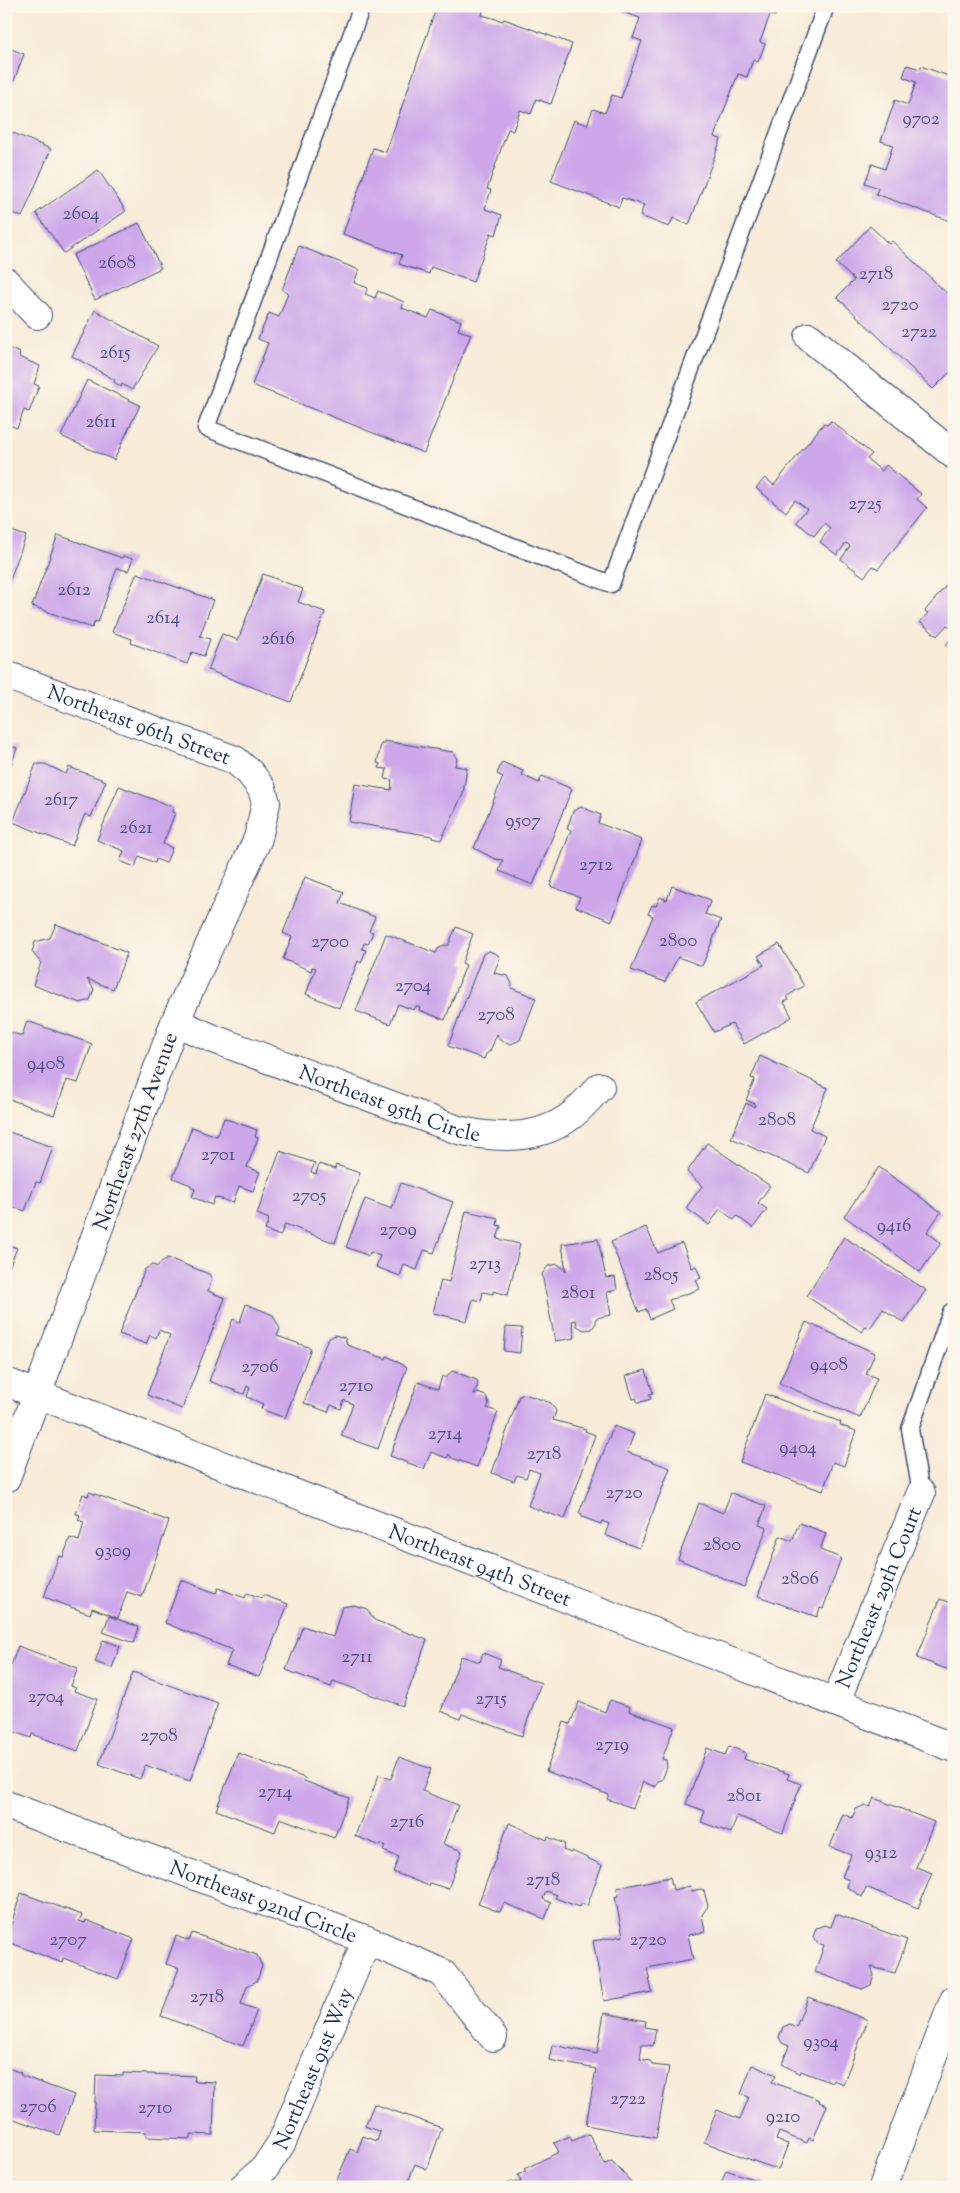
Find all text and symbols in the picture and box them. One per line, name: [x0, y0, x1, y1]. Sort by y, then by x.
house number: 9702: [902, 106, 940, 133]
house number: 2604: [62, 201, 100, 228]
house number: 2608: [98, 250, 136, 277]
house number: 2718: [859, 261, 893, 288]
house number: 2720: [881, 292, 919, 319]
house number: 2722: [901, 319, 937, 346]
house number: 2615: [99, 340, 131, 367]
house number: 2611: [85, 409, 117, 436]
house number: 2725: [848, 491, 882, 518]
house number: 2612: [57, 577, 91, 604]
house number: 2614: [146, 605, 181, 632]
house number: 2616: [261, 626, 295, 653]
street label: Northeast 96th Street: [43, 679, 234, 774]
house number: 2617: [44, 787, 79, 814]
house number: 9507: [505, 808, 541, 835]
house number: 2621: [119, 815, 153, 842]
house number: 2712: [579, 852, 613, 879]
house number: 2800: [659, 928, 697, 955]
house number: 2700: [311, 929, 349, 956]
house number: 2704: [395, 973, 432, 1000]
house number: 2708: [477, 1002, 515, 1029]
street label: Northeast 27th Avenue: [87, 1028, 187, 1235]
house number: 9408: [27, 1051, 65, 1078]
street label: Northeast 95th Circle: [294, 1059, 482, 1151]
house number: 2808: [758, 1107, 796, 1134]
house number: 2701: [201, 1142, 236, 1169]
house number: 2705: [292, 1183, 327, 1210]
house number: 9416: [877, 1213, 911, 1240]
house number: 2709: [379, 1217, 417, 1244]
house number: 2713: [469, 1251, 501, 1278]
house number: 2805: [644, 1262, 679, 1289]
house number: 2801: [561, 1280, 596, 1307]
house number: 9408: [810, 1352, 848, 1379]
house number: 2706: [241, 1354, 279, 1381]
house number: 2710: [339, 1373, 373, 1400]
house number: 2714: [428, 1421, 463, 1448]
house number: 9404: [779, 1435, 817, 1462]
house number: 2718: [527, 1441, 561, 1468]
house number: 2720: [605, 1480, 643, 1507]
street label: Northeast 29th Court: [830, 1503, 931, 1693]
street label: Northeast 94th Street: [384, 1518, 575, 1616]
house number: 2800: [703, 1532, 741, 1559]
house number: 9309: [95, 1538, 131, 1565]
house number: 2806: [781, 1566, 819, 1593]
house number: 2711: [341, 1644, 373, 1671]
house number: 2704: [28, 1684, 65, 1711]
house number: 2715: [475, 1686, 507, 1713]
house number: 2708: [140, 1723, 178, 1750]
house number: 2719: [595, 1732, 629, 1759]
house number: 2714: [258, 1779, 293, 1806]
house number: 2801: [727, 1783, 762, 1810]
house number: 2716: [390, 1809, 424, 1836]
house number: 9312: [865, 1840, 897, 1867]
street label: Northeast 92nd Circle: [165, 1854, 361, 1952]
house number: 2718: [526, 1867, 560, 1894]
house number: 2707: [49, 1927, 87, 1954]
house number: 2720: [629, 1927, 667, 1954]
street label: Northeast 91st Way: [267, 1983, 363, 2155]
house number: 2718: [190, 1984, 224, 2011]
house number: 9304: [803, 2029, 839, 2056]
house number: 2722: [610, 2086, 646, 2113]
house number: 2706: [19, 2094, 57, 2121]
house number: 2710: [138, 2095, 172, 2122]
house number: 9210: [766, 2104, 800, 2131]

